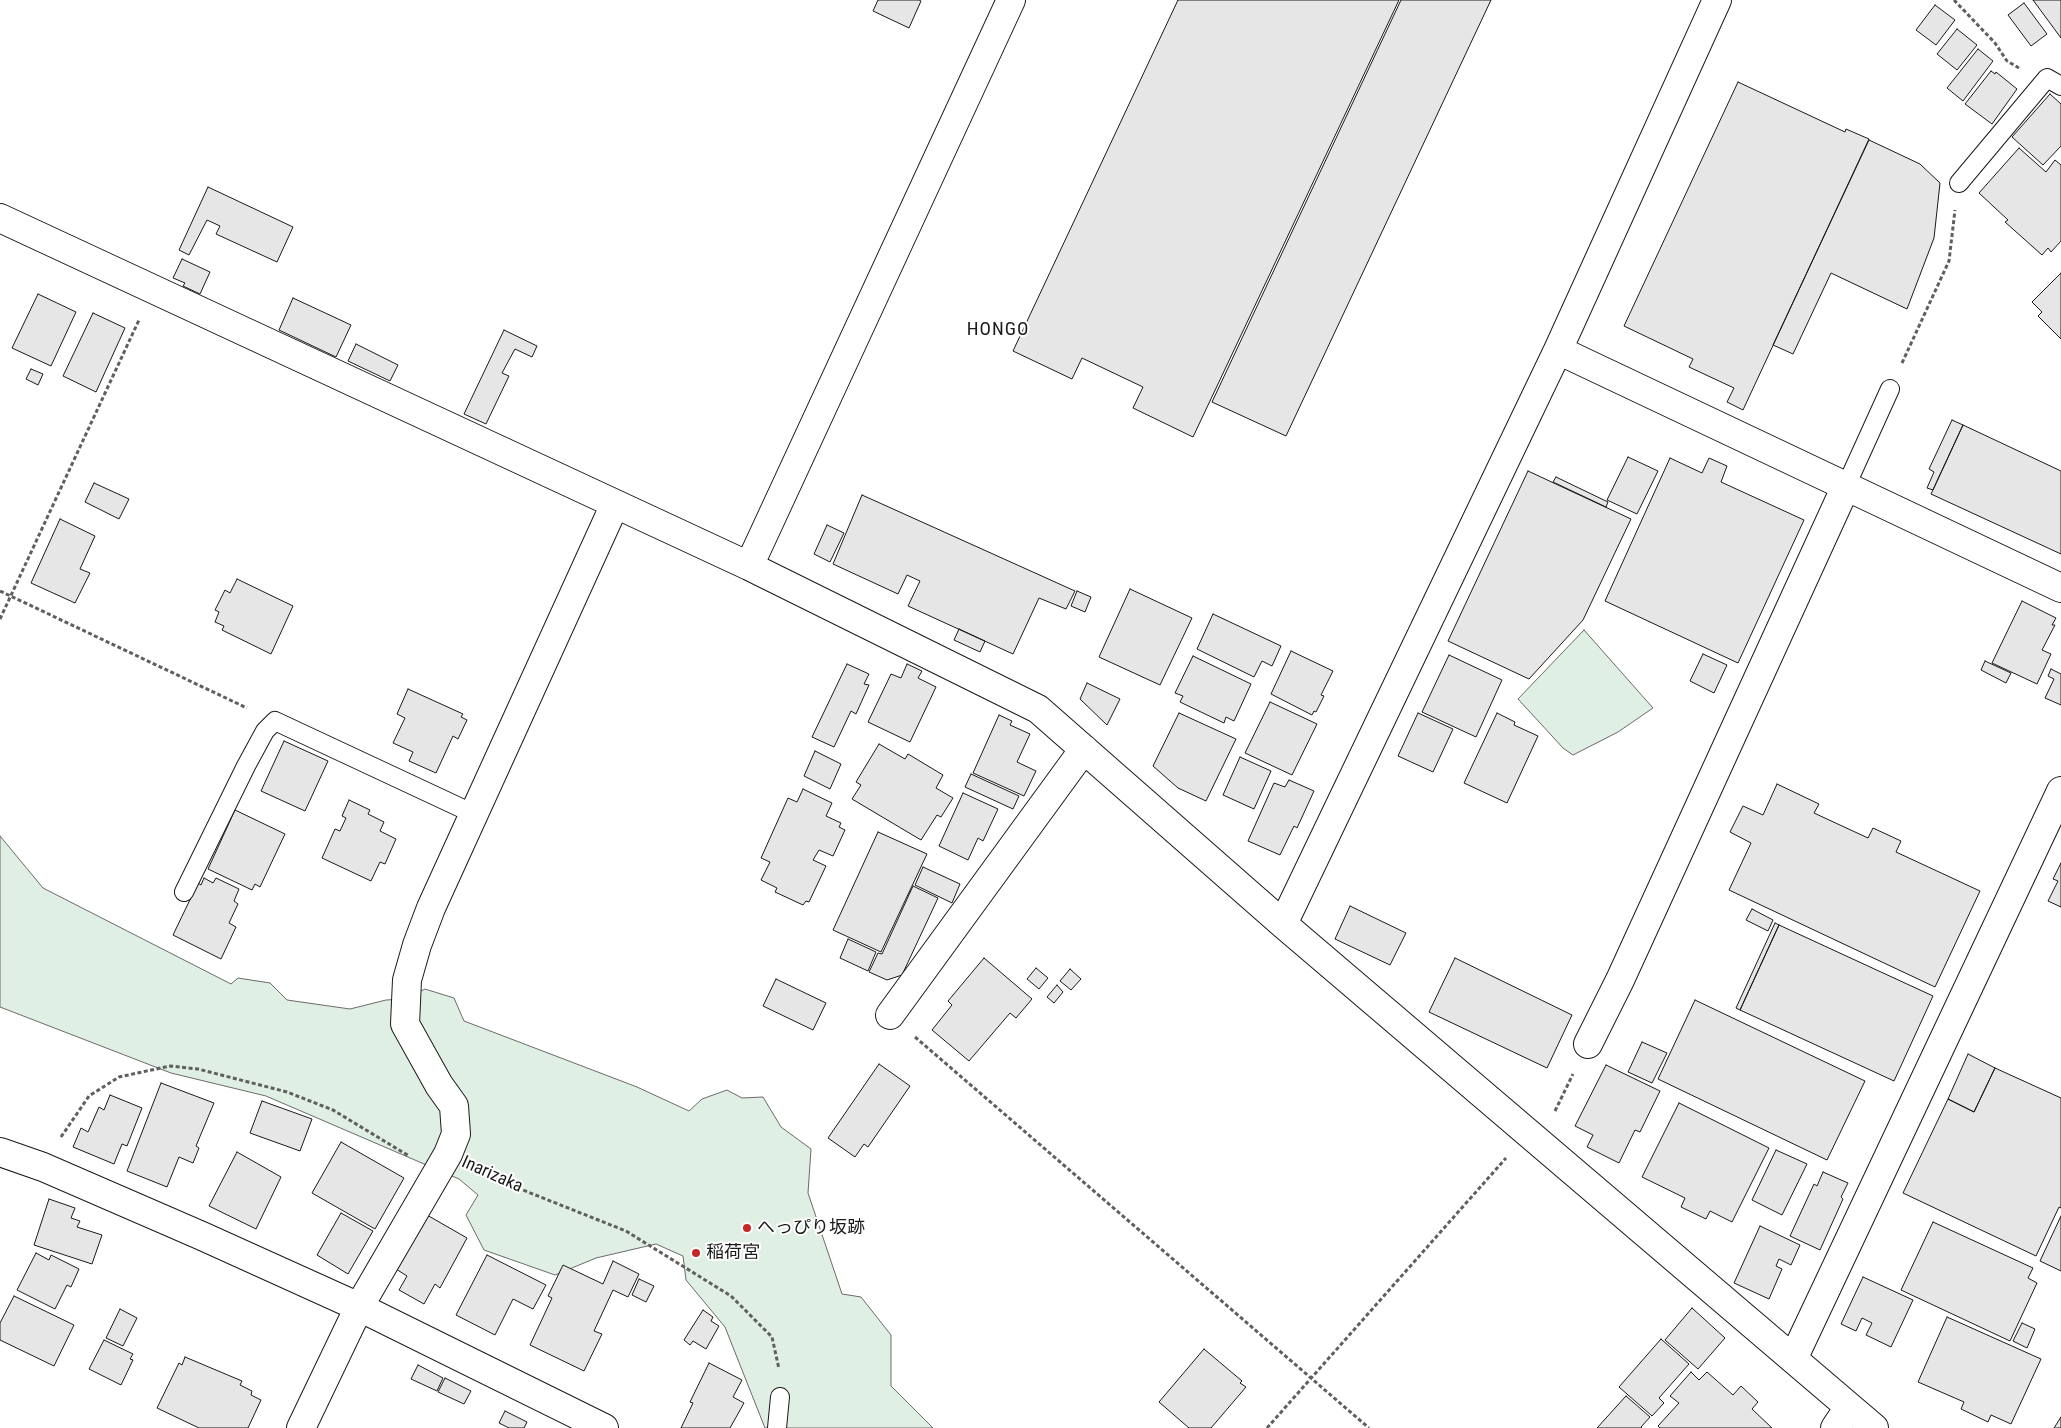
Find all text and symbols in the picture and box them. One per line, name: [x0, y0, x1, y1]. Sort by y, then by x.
district label: HONGO: [966, 319, 1030, 341]
street label: Inarizaka: [458, 1152, 526, 1198]
place label: へっぴり坂跡: [757, 1217, 865, 1239]
marker: へっぴり坂跡: [741, 1222, 753, 1234]
place label: 稲荷宮: [706, 1242, 760, 1264]
marker: 稲荷宮: [690, 1247, 702, 1259]

